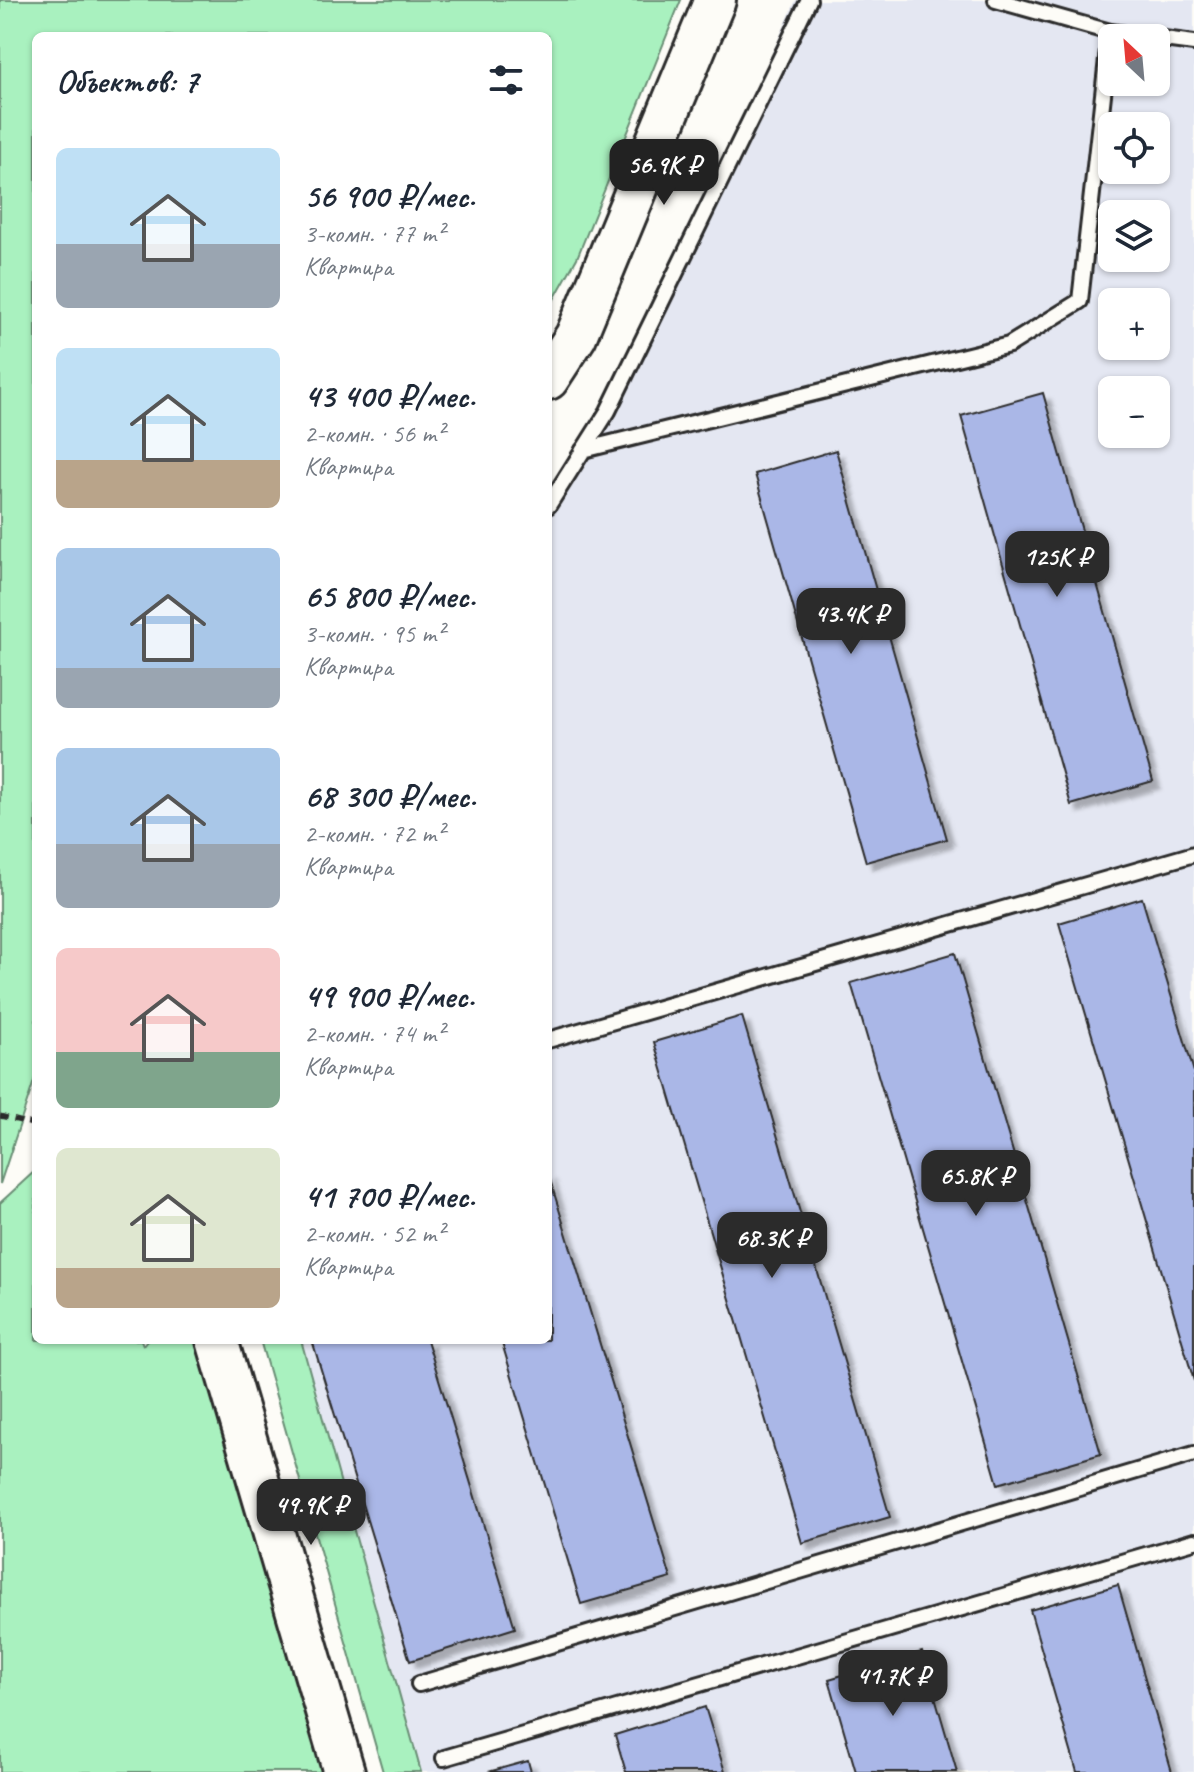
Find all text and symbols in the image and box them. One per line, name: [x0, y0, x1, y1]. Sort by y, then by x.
north arrow: [1098, 24, 1170, 96]
map controls: [1098, 24, 1170, 448]
icon: filters: [484, 58, 528, 102]
text: Объектов: 7: [56, 59, 198, 102]
button: locate: [1098, 112, 1170, 184]
pin: 56.9K ₽: [590, 139, 738, 207]
text: 56.9K ₽: [627, 148, 701, 181]
text: 56 900 ₽/мес.: [304, 174, 475, 217]
icon: home: [120, 180, 216, 276]
button: layers: [1098, 200, 1170, 272]
text: 3-комн. · 77 m²: [304, 217, 444, 250]
text: Квартира: [304, 250, 393, 283]
button: +: [1098, 288, 1170, 360]
text: 43 400 ₽/мес.: [304, 374, 475, 417]
button: −: [1098, 376, 1170, 448]
icon: home: [120, 380, 216, 476]
text: 2-комн. · 56 m²: [304, 417, 444, 450]
text: Квартира: [304, 450, 393, 483]
pin: 125K ₽: [992, 531, 1122, 599]
text: 125K ₽: [1023, 540, 1091, 573]
text: 65 800 ₽/мес.: [304, 574, 475, 617]
icon: home: [120, 580, 216, 676]
pin: 43.4K ₽: [777, 588, 925, 656]
text: 43.4K ₽: [814, 597, 888, 630]
text: 3-комн. · 95 m²: [304, 617, 444, 650]
text: Квартира: [304, 650, 393, 683]
text: 68 300 ₽/мес.: [304, 774, 476, 817]
icon: home: [120, 780, 216, 876]
text: 2-комн. · 72 m²: [304, 817, 444, 850]
text: Квартира: [304, 850, 393, 883]
text: 49 900 ₽/мес.: [304, 974, 474, 1017]
icon: home: [120, 980, 216, 1076]
text: 2-комн. · 74 m²: [304, 1017, 444, 1050]
text: Квартира: [304, 1050, 393, 1083]
pin: 65.8K ₽: [902, 1150, 1050, 1218]
text: 65.8K ₽: [939, 1159, 1013, 1192]
text: 41 700 ₽/мес.: [304, 1174, 475, 1217]
icon: home: [120, 1180, 216, 1276]
pin: 68.3K ₽: [698, 1212, 846, 1280]
text: 2-комн. · 52 m²: [304, 1217, 444, 1250]
text: 68.3K ₽: [735, 1221, 809, 1254]
text: Квартира: [304, 1250, 393, 1283]
pin: 49.9K ₽: [237, 1479, 385, 1547]
text: 49.9K ₽: [275, 1488, 347, 1521]
pin: 41.7K ₽: [819, 1650, 967, 1718]
text: 41.7K ₽: [856, 1659, 930, 1692]

